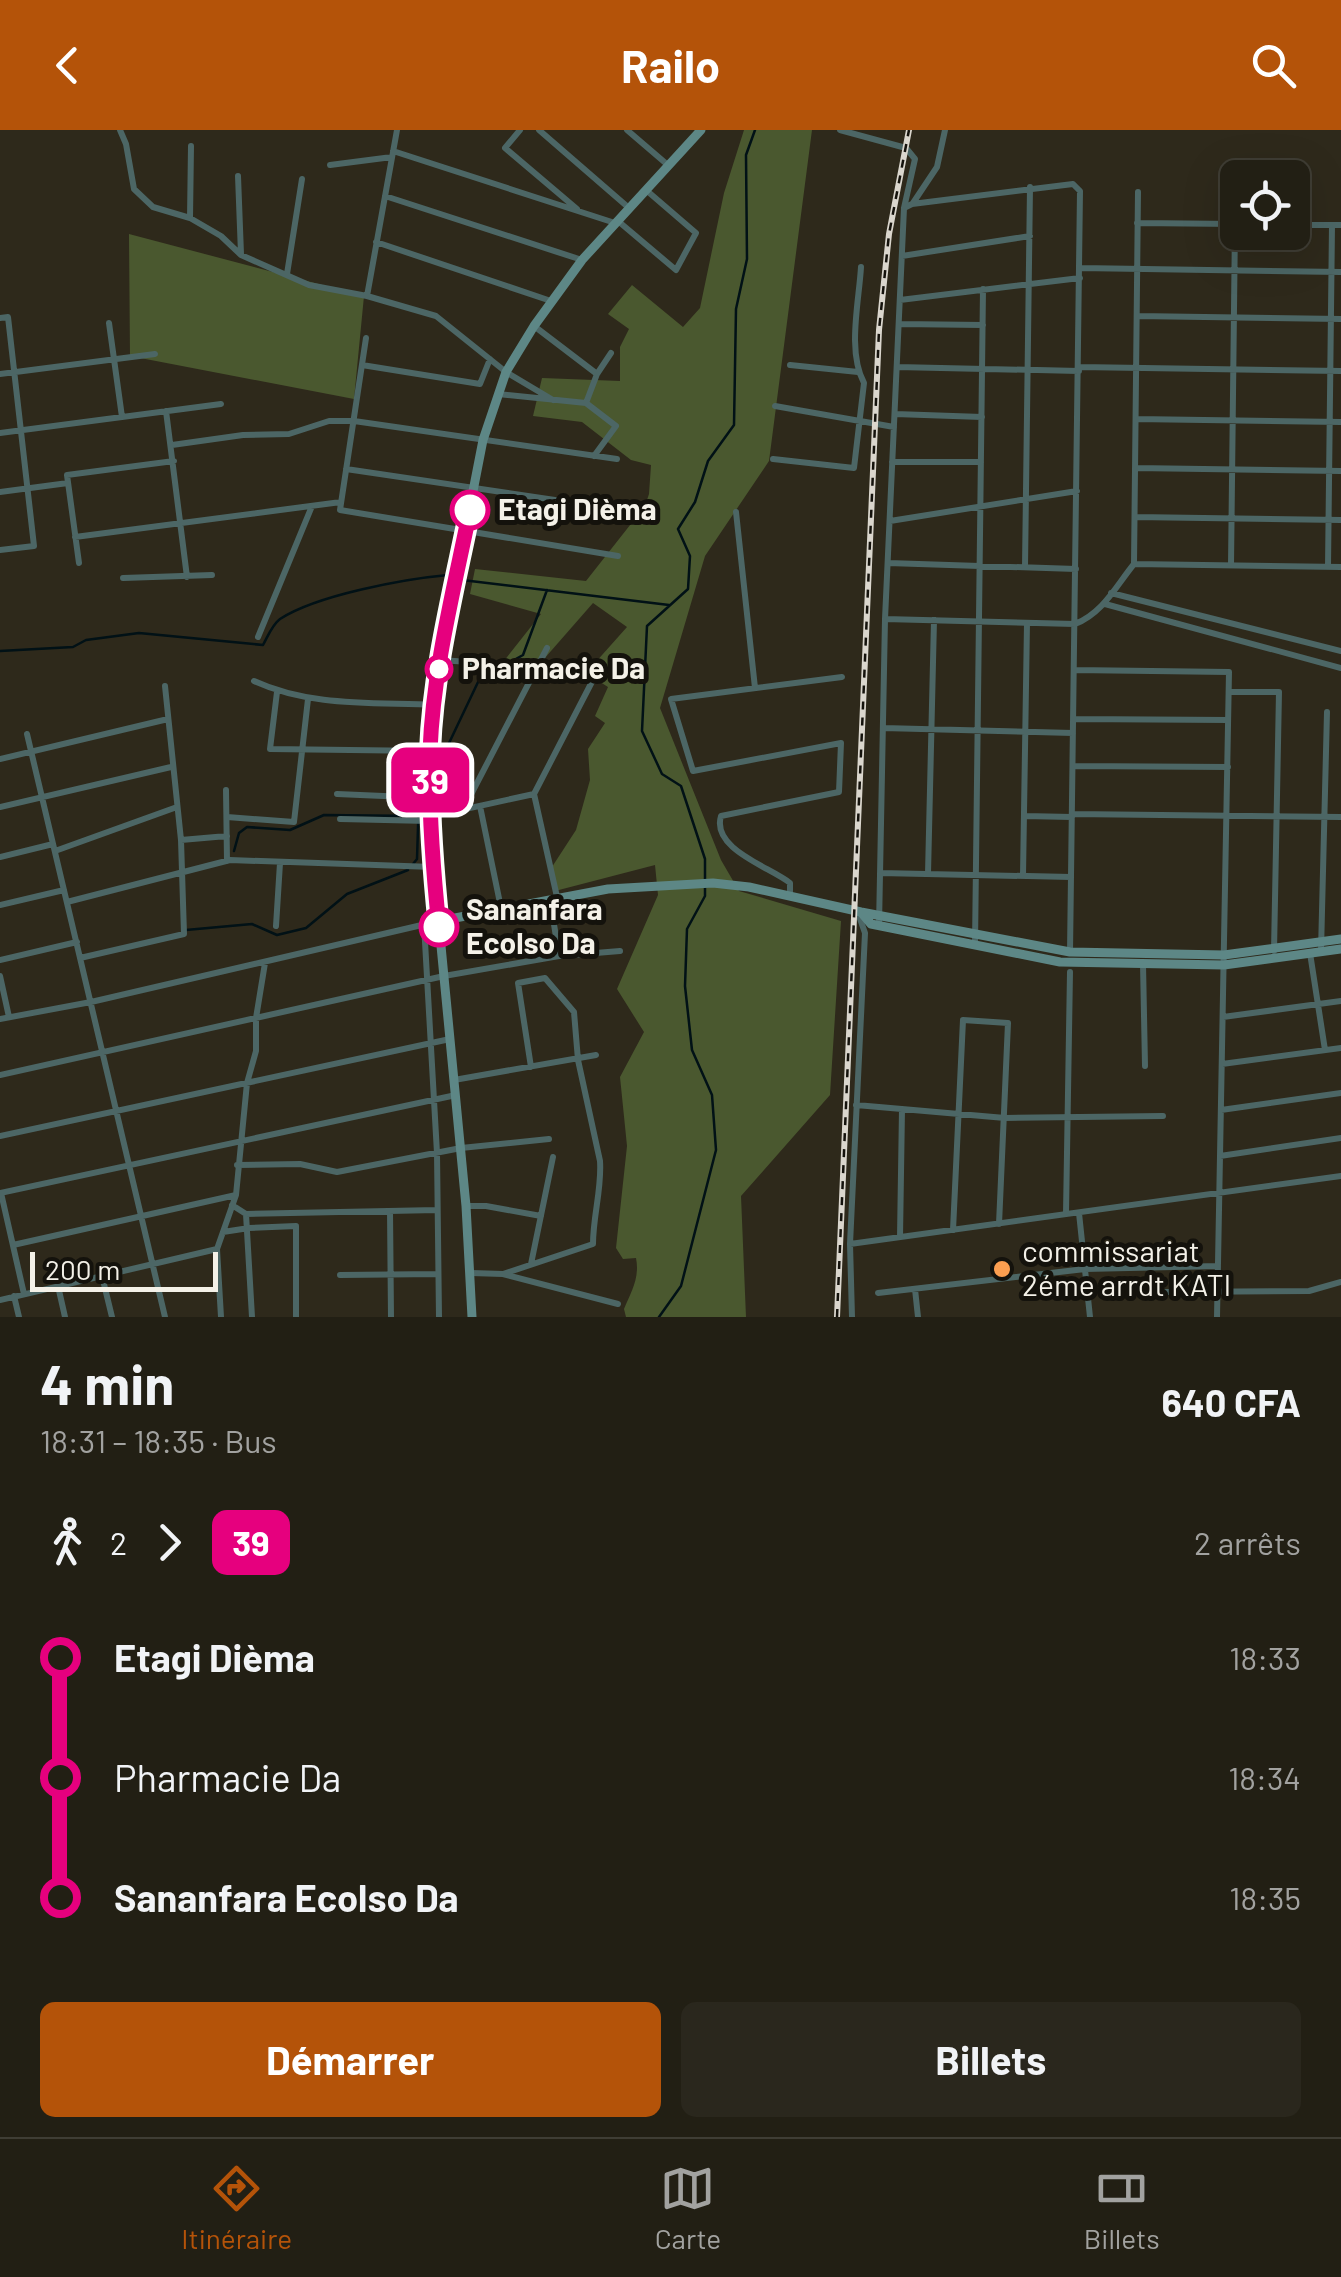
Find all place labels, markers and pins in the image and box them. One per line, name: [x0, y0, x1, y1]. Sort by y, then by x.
place label: Etagi Dièma: [498, 490, 657, 526]
marker: Etagi Dièma: [451, 491, 489, 529]
place label: Pharmacie Da: [462, 649, 645, 685]
marker: Pharmacie Da: [426, 656, 452, 682]
place label: Sananfara Ecolso Da: [466, 890, 603, 960]
marker: Sananfara Ecolso Da: [420, 908, 458, 946]
place label: commissariat 2éme arrdt KATI: [1022, 1232, 1231, 1302]
marker: commissariat 2éme arrdt KATI: [991, 1258, 1013, 1280]

